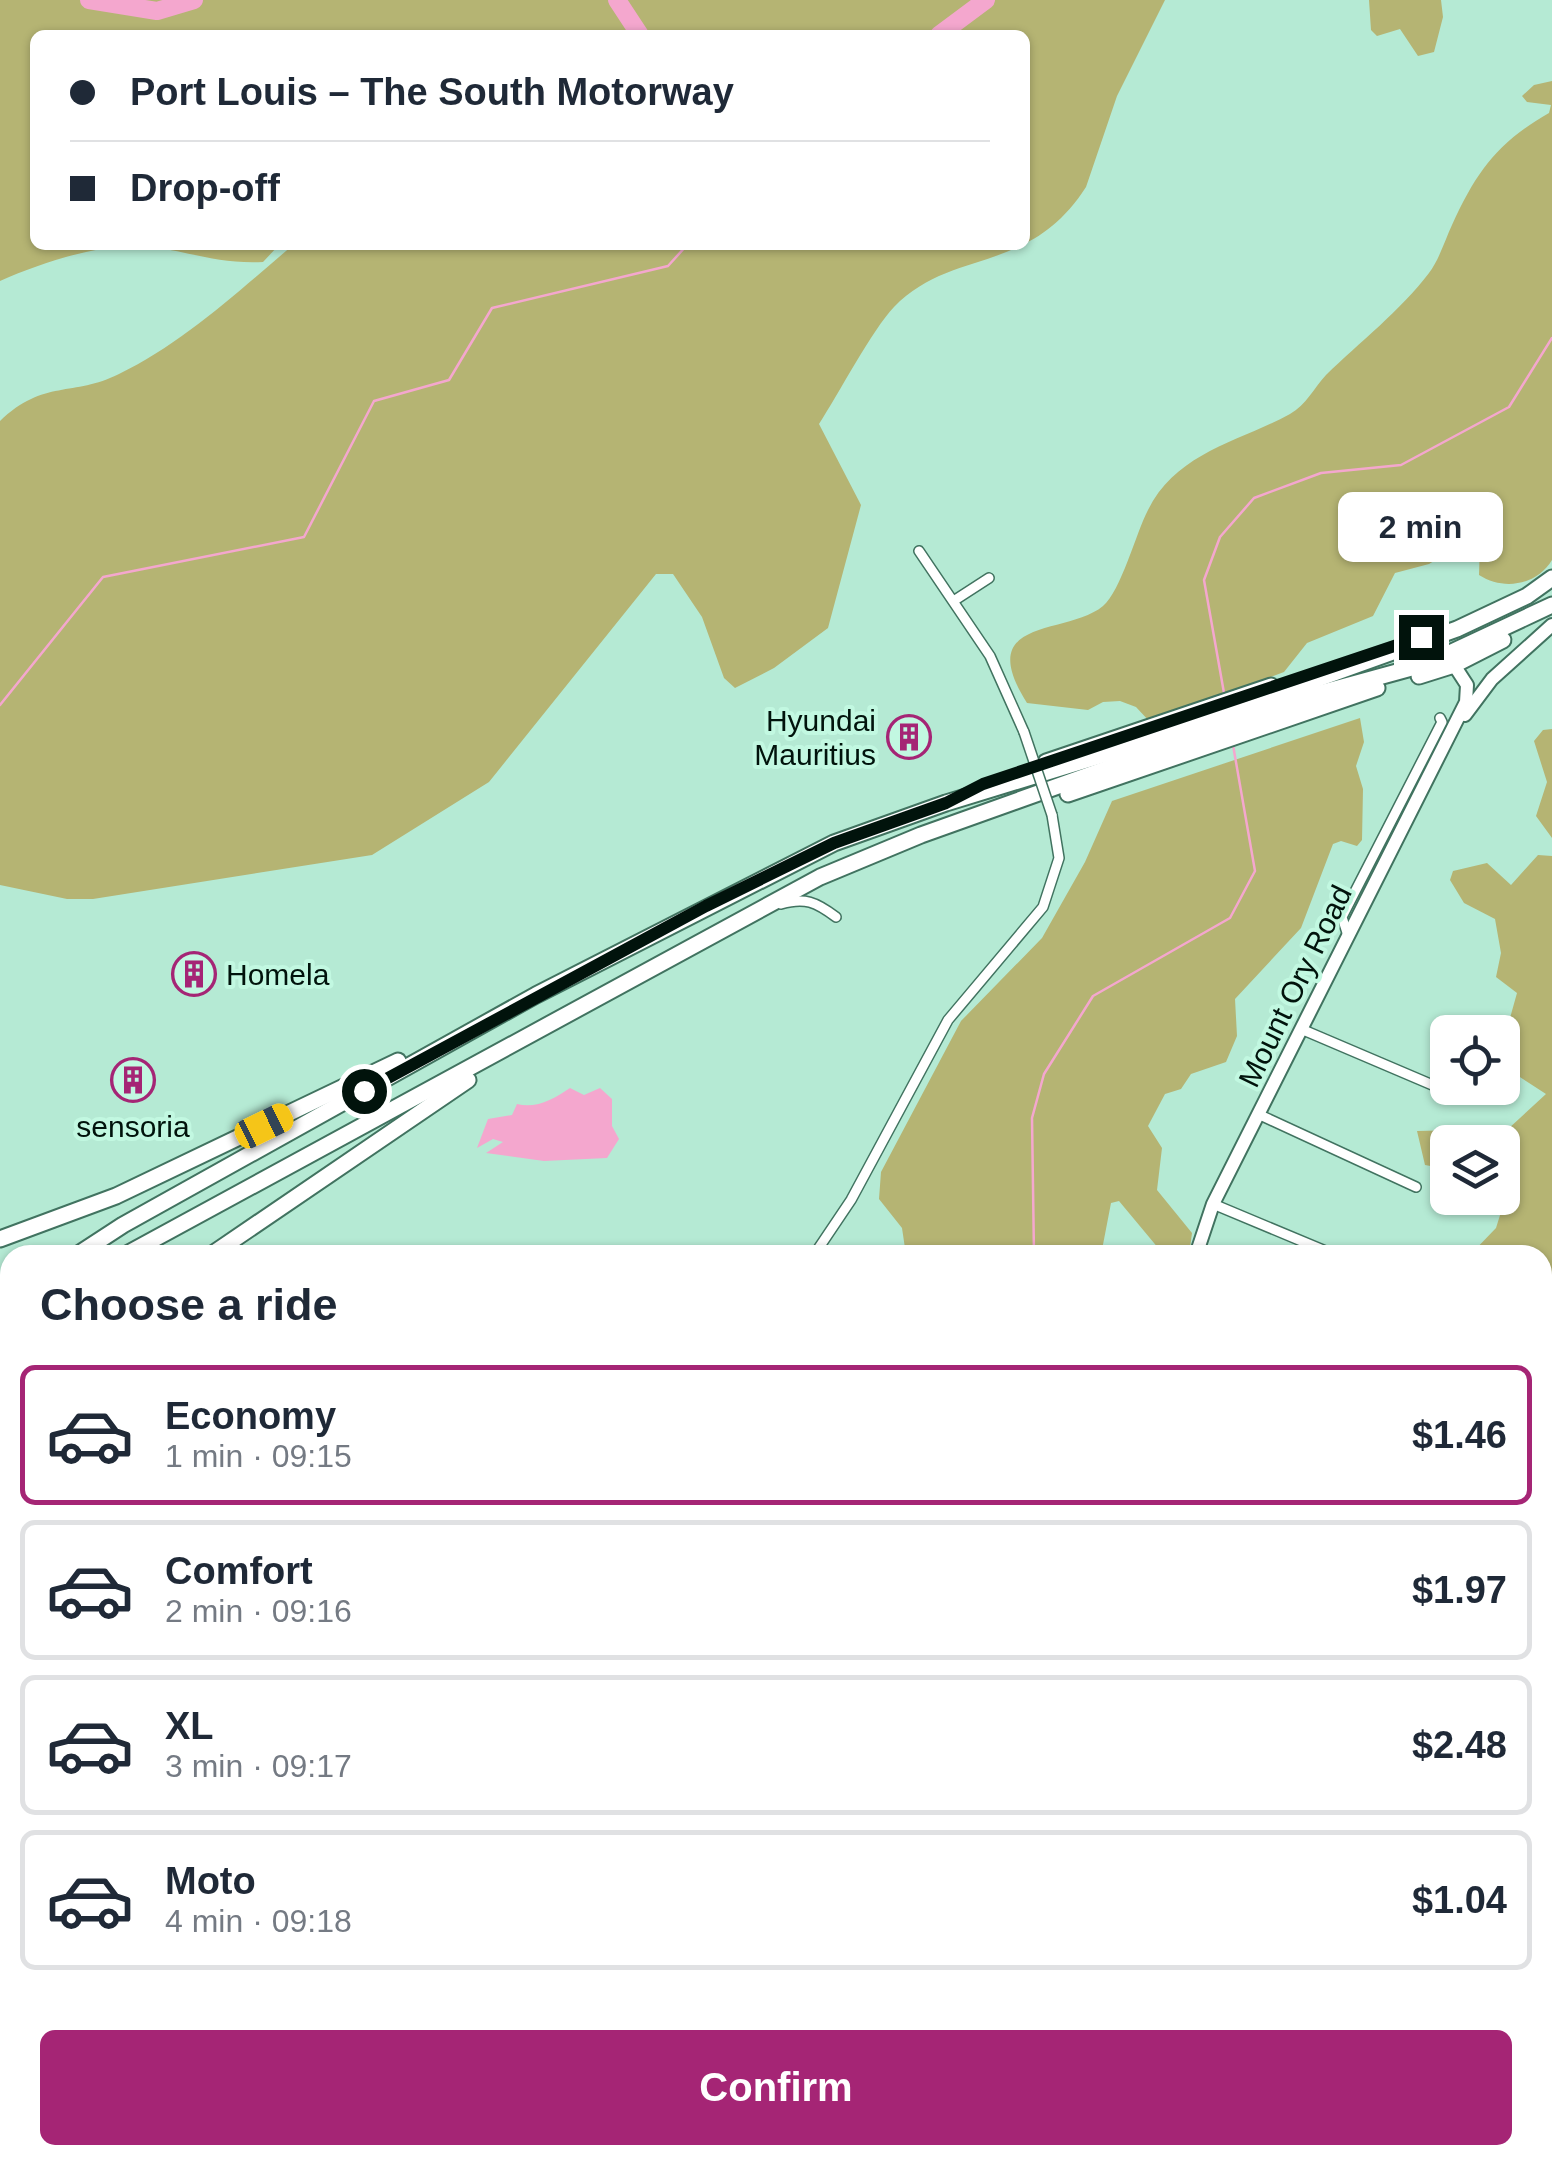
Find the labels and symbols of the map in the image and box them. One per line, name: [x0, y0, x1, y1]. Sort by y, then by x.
callout: 2 min: [1338, 492, 1504, 562]
route end: [1399, 615, 1444, 660]
place label: Hyundai Mauritius: [754, 704, 876, 771]
building icon: Hyundai Mauritius: [886, 714, 932, 760]
street label: Mount Ory Road: [1232, 880, 1358, 1092]
building icon: Homela: [171, 951, 217, 997]
place label: Homela: [226, 958, 330, 991]
building icon: sensoria: [110, 1057, 156, 1103]
route start: [342, 1069, 387, 1114]
car: [230, 1099, 298, 1153]
place label: sensoria: [76, 1110, 190, 1143]

